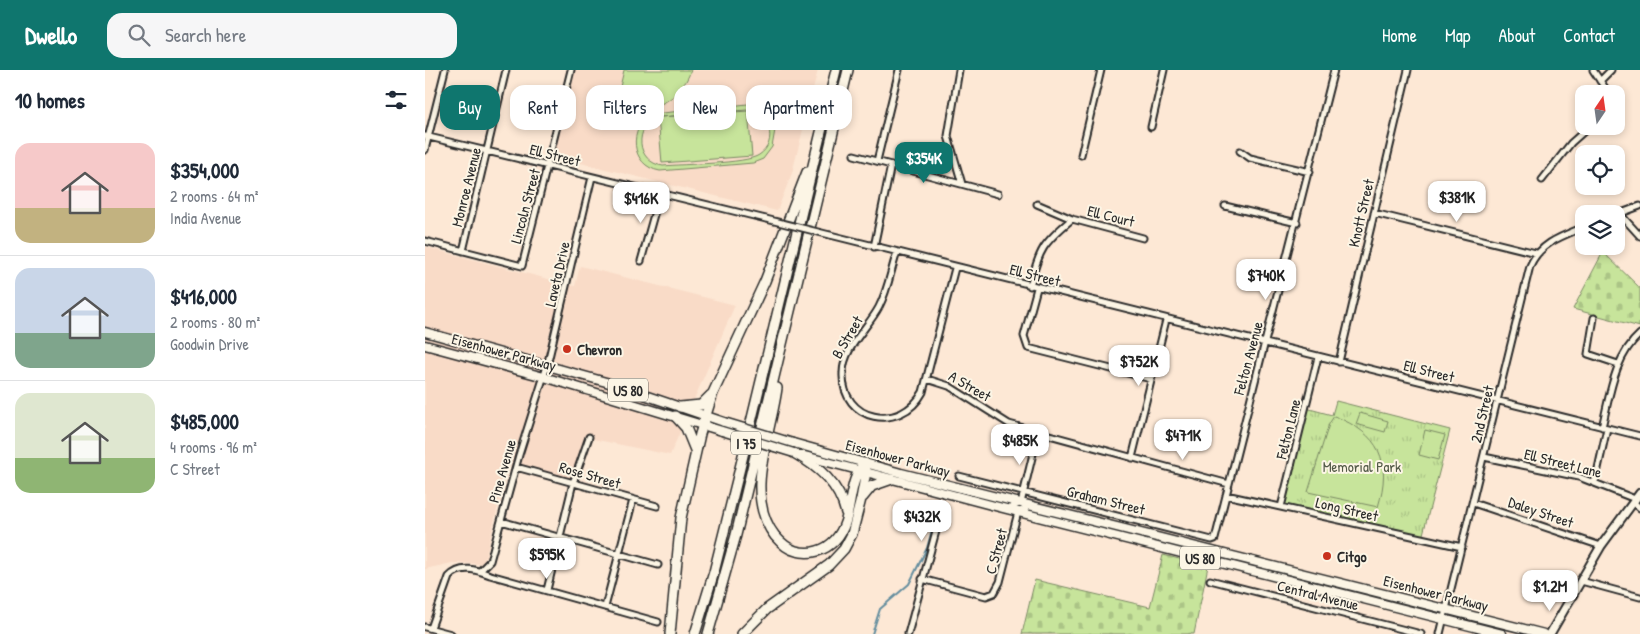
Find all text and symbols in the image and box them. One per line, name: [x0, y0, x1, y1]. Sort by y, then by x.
search box: [107, 13, 457, 58]
text: Dwello: [25, 19, 77, 51]
icon: search: [125, 21, 153, 49]
text: Search here: [165, 22, 246, 48]
text: Home: [1382, 23, 1417, 48]
text: Map: [1445, 23, 1470, 48]
text: About: [1498, 23, 1535, 48]
text: Contact: [1563, 23, 1615, 48]
chip: Buy: [440, 85, 500, 130]
chip: Rent: [510, 85, 576, 130]
chip: Filters: [586, 85, 664, 130]
chip: New: [674, 85, 736, 130]
chip: Apartment: [746, 85, 852, 130]
north arrow: [1575, 85, 1625, 135]
map controls: [1575, 85, 1625, 255]
text: 10 homes: [15, 86, 85, 115]
icon: filters: [382, 86, 410, 114]
street label: Ell Street: [527, 139, 583, 172]
pin: $354K: [889, 142, 959, 184]
street label: Monroe Avenue: [446, 145, 486, 229]
button: locate: [1575, 145, 1625, 195]
text: $354K: [906, 147, 942, 169]
text: $354,000: [170, 156, 239, 185]
icon: home: [55, 163, 115, 223]
street label: Lincoln Street: [505, 165, 545, 246]
street label: Knott Street: [1343, 176, 1379, 249]
pin: $381K: [1422, 180, 1492, 223]
pin: $416K: [606, 182, 676, 224]
text: 2 rooms · 64 m²: [170, 185, 258, 207]
text: $381K: [1439, 186, 1475, 208]
text: $416K: [624, 187, 658, 209]
street label: Ell Court: [1085, 200, 1138, 232]
button: layers: [1575, 205, 1625, 255]
text: India Avenue: [170, 207, 241, 229]
street label: Laveta Drive: [539, 239, 575, 309]
pin: $740K: [1231, 258, 1301, 301]
street label: Ell Street: [1007, 259, 1063, 292]
text: $740K: [1247, 264, 1285, 286]
text: $416,000: [170, 282, 237, 311]
icon: home: [55, 288, 115, 348]
text: 2 rooms · 80 m²: [170, 311, 260, 333]
street label: B Street: [826, 311, 868, 362]
street label: Felton Avenue: [1228, 319, 1268, 398]
street label: Eisenhower Parkway: [449, 328, 559, 376]
text: Goodwin Drive: [170, 333, 249, 355]
place label: Chevron: [577, 339, 622, 360]
marker: Chevron: [561, 343, 573, 355]
pin: $752K: [1104, 344, 1174, 387]
text: $752K: [1120, 350, 1158, 372]
street label: Ell Street: [1401, 355, 1457, 388]
street label: A Street: [945, 365, 996, 407]
road number: US 80: [608, 378, 648, 402]
street label: 2nd Street: [1465, 383, 1499, 445]
street label: Felton Lane: [1270, 397, 1306, 462]
text: $485,000: [170, 407, 239, 436]
icon: home: [55, 413, 115, 473]
pin: $471K: [1148, 418, 1218, 461]
pin: $485K: [985, 424, 1055, 466]
text: $471K: [1165, 424, 1201, 446]
text: $485K: [1002, 429, 1038, 451]
road number: I 75: [731, 432, 761, 454]
street label: Eisenhower Parkway: [843, 434, 953, 482]
text: 4 rooms · 96 m²: [170, 436, 257, 458]
street label: Pine Avenue: [483, 437, 521, 505]
street label: Ell Street Lane: [1522, 443, 1604, 483]
street label: Rose Street: [557, 456, 624, 494]
park label: Memorial Park: [1323, 456, 1401, 477]
text: C Street: [170, 458, 220, 480]
street label: Graham Street: [1065, 480, 1148, 520]
street label: Daley Street: [1506, 491, 1577, 533]
street label: Long Street: [1314, 492, 1381, 527]
pin: $432K: [887, 500, 957, 542]
text: $432K: [903, 505, 941, 527]
street label: C Street: [980, 525, 1012, 576]
pin: $595K: [512, 538, 582, 580]
text: $595K: [529, 543, 565, 565]
road number: US 80: [1180, 546, 1220, 569]
place label: Citgo: [1337, 546, 1366, 568]
marker: Citgo: [1321, 550, 1333, 562]
street label: Eisenhower Parkway: [1381, 570, 1491, 616]
pin: $1.2M: [1515, 570, 1585, 612]
street label: Central Avenue: [1275, 575, 1361, 615]
text: $1.2M: [1533, 575, 1567, 597]

